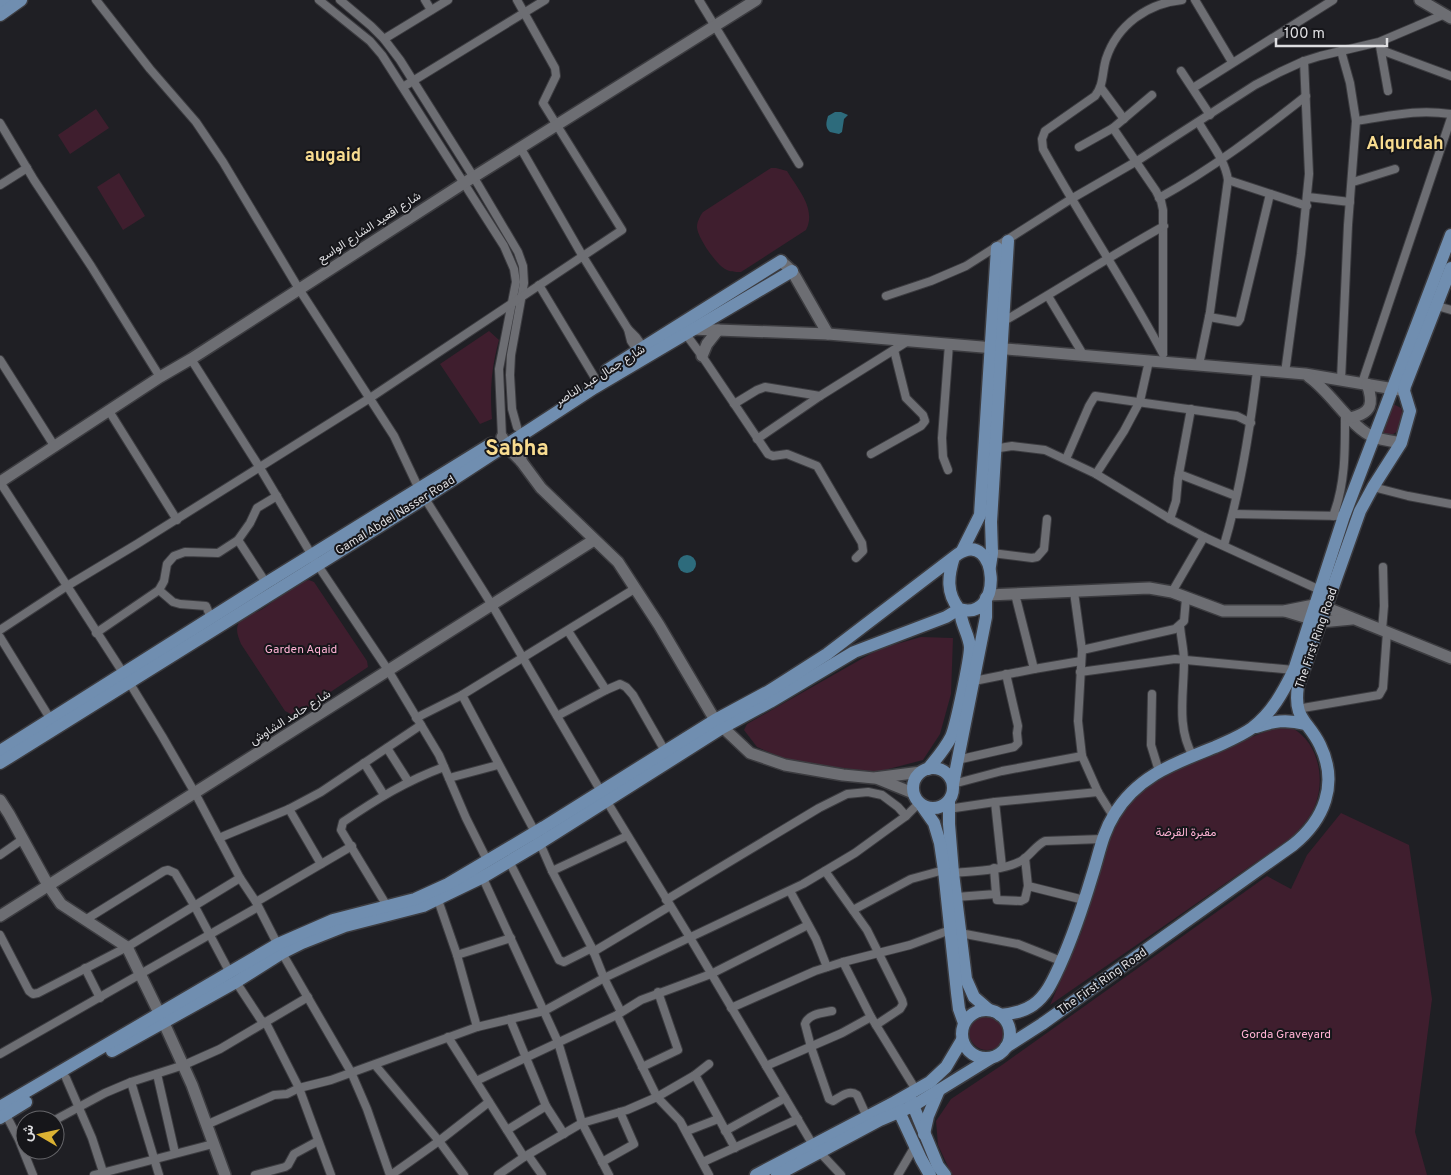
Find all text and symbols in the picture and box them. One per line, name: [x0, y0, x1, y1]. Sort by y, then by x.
scale bar: [1276, 15, 1387, 47]
text: 100 m: [1284, 25, 1325, 44]
district label: Alqurdah: [1366, 133, 1444, 156]
district label: augaid: [305, 145, 361, 168]
street label: شارع اقعيد الشارع الواسع: [315, 188, 424, 267]
street label: شارع جمال عبد الناصر: [552, 342, 649, 411]
district label: Sabha: [485, 436, 549, 463]
street label: Gamal Abdel Nasser Road: [333, 472, 458, 559]
street label: The First Ring Road: [1292, 586, 1342, 691]
park label: Garden Aqaid: [265, 642, 337, 658]
street label: شارع حامد الشاوش: [247, 686, 334, 749]
park label: مقبرة القرضة: [1156, 825, 1216, 841]
street label: The First Ring Road: [1055, 945, 1150, 1019]
park label: Gorda Graveyard: [1241, 1027, 1331, 1043]
north arrow: [15, 1110, 65, 1160]
text: ش: [19, 1123, 38, 1143]

